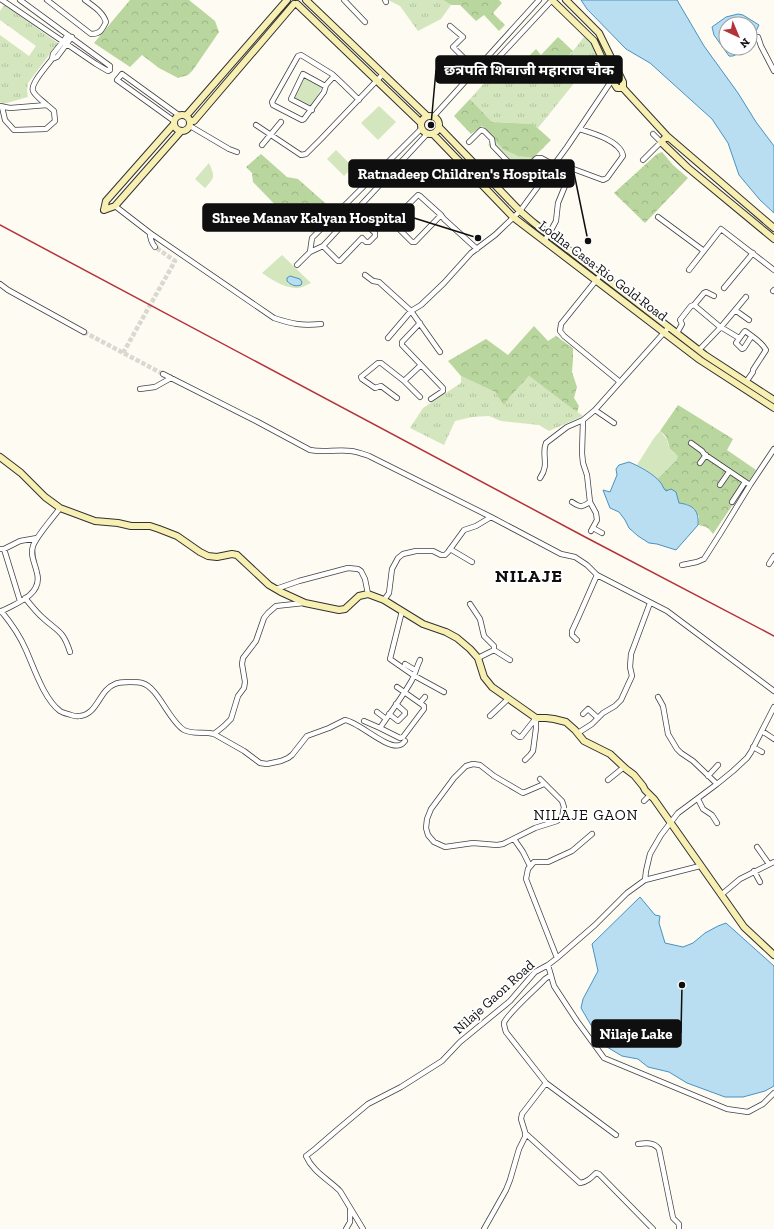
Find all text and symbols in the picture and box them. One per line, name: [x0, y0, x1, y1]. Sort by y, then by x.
north arrow: [718, 16, 758, 56]
text: N: [737, 35, 752, 51]
callout: छत्रपति शिवाजी महाराज चौक: [436, 56, 622, 83]
text: छत्रपति शिवाजी महाराज चौक: [444, 61, 615, 79]
callout: Ratnadeep Children's Hospitals: [349, 160, 574, 187]
text: Ratnadeep Children's Hospitals: [358, 165, 566, 183]
callout: Shree Manav Kalyan Hospital: [203, 204, 414, 231]
text: Shree Manav Kalyan Hospital: [212, 209, 406, 227]
street label: Lodha Casa Rio Gold Road: [535, 217, 671, 325]
district label: NILAJE: [495, 565, 563, 587]
district label: NILAJE GAON: [533, 806, 639, 824]
street label: Nilaje Gaon Road: [450, 956, 538, 1038]
callout: Nilaje Lake: [592, 1020, 681, 1047]
text: Nilaje Lake: [600, 1025, 672, 1043]

